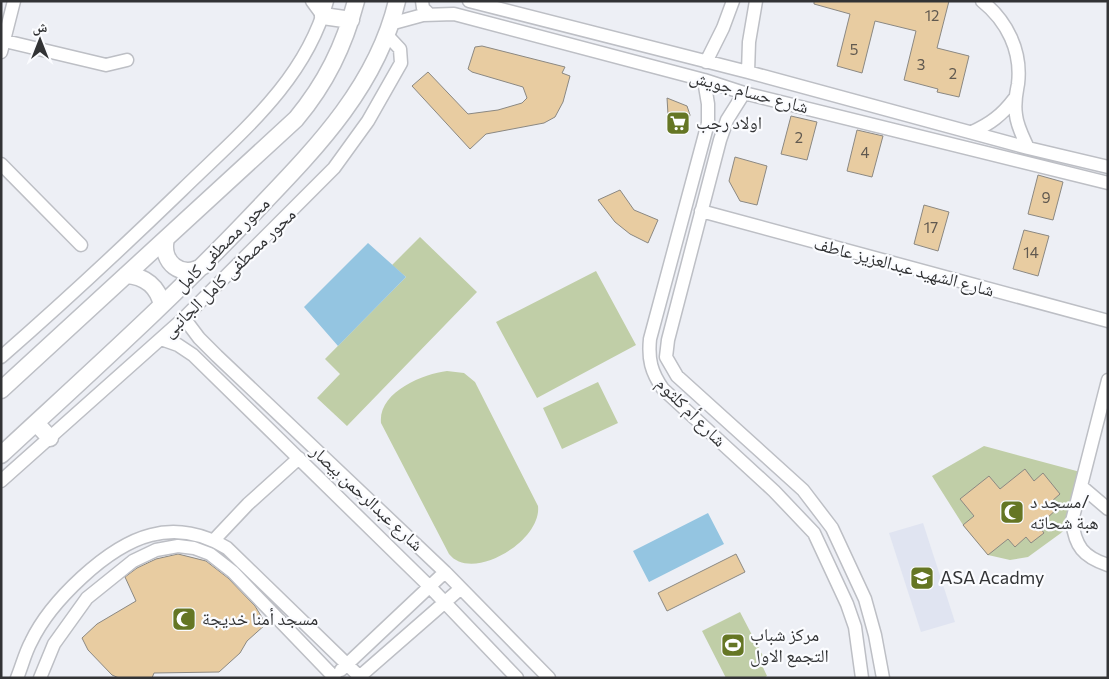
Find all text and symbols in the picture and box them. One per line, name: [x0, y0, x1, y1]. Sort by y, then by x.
house number: 12: [925, 6, 939, 24]
north arrow: [15, 15, 65, 65]
text: ش: [33, 18, 48, 36]
house number: 5: [850, 40, 858, 58]
house number: 3: [917, 55, 925, 73]
house number: 2: [949, 64, 957, 82]
street label: شارع حسام جويش: [687, 65, 811, 119]
supermarket icon: اولاد رجب: [665, 110, 691, 136]
place label: اولاد رجب: [696, 111, 762, 134]
house number: 2: [795, 128, 803, 146]
house number: 4: [861, 143, 870, 161]
house number: 9: [1041, 188, 1051, 206]
street label: محور مصطفى كامل: [169, 192, 274, 297]
street label: محور مصطفى كامل الجانبى: [157, 203, 300, 342]
house number: 17: [924, 218, 938, 236]
street label: شارع الشهيد عبدالعزيز عاطف: [811, 231, 997, 302]
house number: 14: [1023, 243, 1039, 261]
street label: شارع أم كلثوم: [651, 372, 731, 452]
street label: شارع عبدالرحمن بيصار: [305, 439, 428, 556]
place label: مسجد د/ هبة شحاته: [1030, 490, 1099, 534]
mosque icon: مسجد د/ هبة شحاته: [999, 499, 1025, 525]
school or university icon: ASA Acadmy: [909, 565, 935, 591]
place label: ASA Acadmy: [940, 566, 1044, 588]
mosque icon: مسجد أمنا خديجة: [171, 606, 197, 632]
place label: مسجد أمنا خديجة: [202, 607, 318, 629]
place label: مركز شباب التجمع الاول: [750, 623, 829, 668]
sports icon: مركز شباب التجمع الاول: [720, 632, 746, 658]

